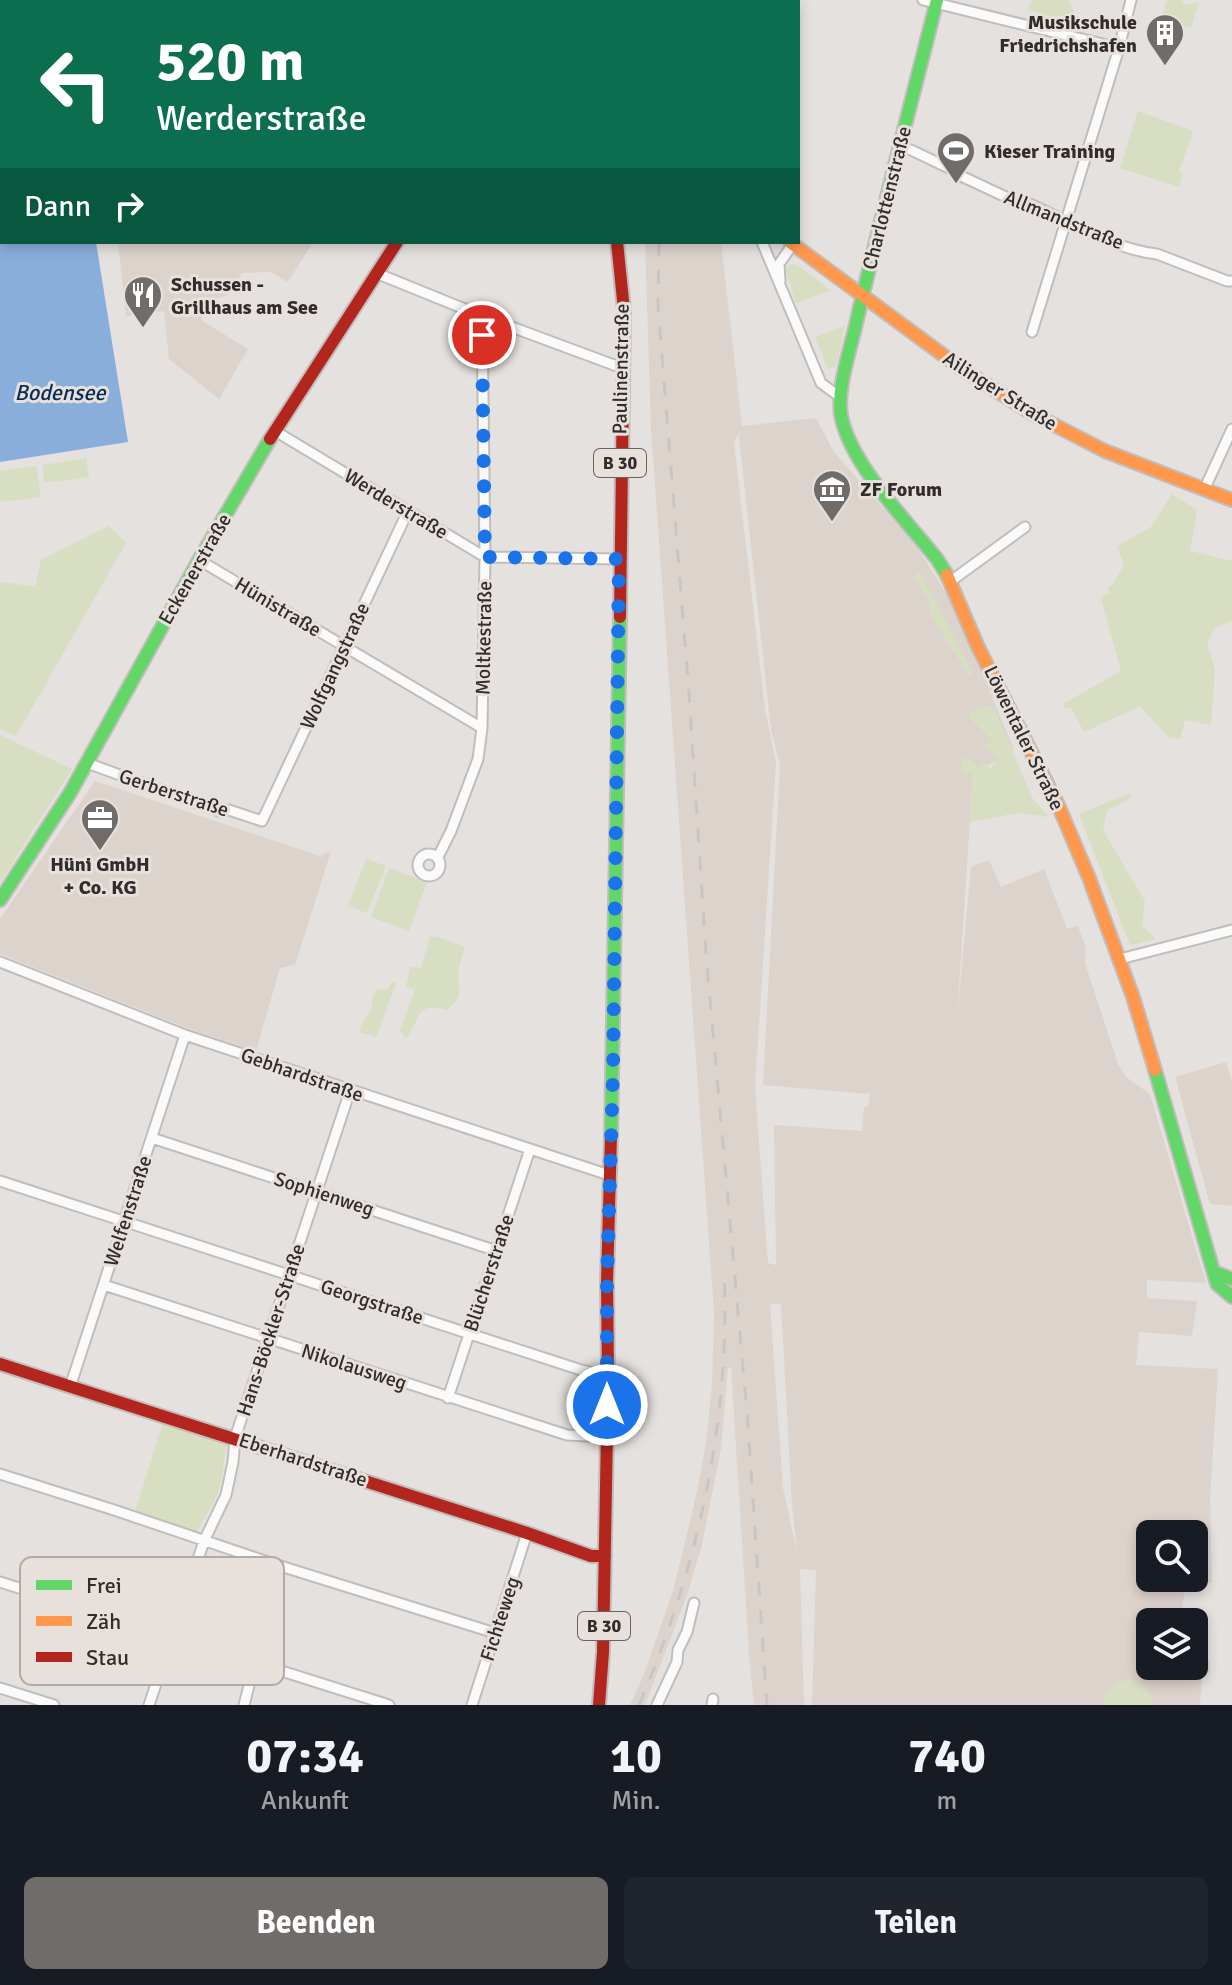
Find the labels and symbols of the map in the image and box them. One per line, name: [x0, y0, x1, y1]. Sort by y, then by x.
place label: Musikschule Friedrichshafen: [999, 10, 1137, 58]
building icon: Musikschule Friedrichshafen: [1144, 12, 1186, 67]
street label: Charlottenstraße: [857, 124, 917, 272]
sports icon: Kieser Training: [935, 130, 977, 185]
place label: Kieser Training: [984, 139, 1116, 164]
street label: Allmandstraße: [1001, 185, 1127, 255]
place label: Schussen - Grillhaus am See: [171, 272, 318, 320]
restaurant icon: Schussen - Grillhaus am See: [122, 274, 164, 329]
pin: [448, 301, 516, 369]
street label: Paulinenstraße: [607, 303, 635, 435]
street label: Ailinger Straße: [938, 346, 1062, 436]
water label: Bodensee: [14, 379, 107, 406]
road number: B 30: [594, 449, 646, 477]
street label: Werderstraße: [339, 463, 453, 545]
museum icon: ZF Forum: [811, 468, 853, 523]
place label: ZF Forum: [860, 477, 942, 502]
street label: Eckenerstraße: [153, 509, 237, 629]
street label: Hünistraße: [230, 571, 326, 643]
street label: Moltkestraße: [471, 581, 497, 695]
street label: Wolfgangstraße: [295, 599, 375, 733]
street label: Löwentaler Straße: [978, 662, 1070, 814]
street label: Gerberstraße: [116, 764, 232, 822]
office icon: Hüni GmbH + Co. KG: [79, 797, 121, 852]
place label: Hüni GmbH + Co. KG: [50, 852, 150, 900]
street label: Gebhardstraße: [237, 1042, 367, 1108]
street label: Welfenstraße: [98, 1152, 158, 1270]
street label: Sophienweg: [271, 1166, 377, 1222]
street label: Blücherstraße: [458, 1211, 520, 1335]
street label: Hans-Böckler-Straße: [231, 1241, 311, 1419]
street label: Georgstraße: [317, 1274, 427, 1330]
street label: Nikolausweg: [298, 1338, 410, 1396]
position arrow: [565, 1363, 649, 1447]
street label: Eberhardstraße: [236, 1427, 370, 1493]
legend: [20, 1557, 284, 1685]
text: Frei: [86, 1572, 122, 1599]
street label: Fichteweg: [475, 1574, 525, 1664]
text: Zäh: [86, 1608, 121, 1635]
road number: B 30: [578, 1612, 630, 1640]
text: Stau: [86, 1644, 129, 1671]

